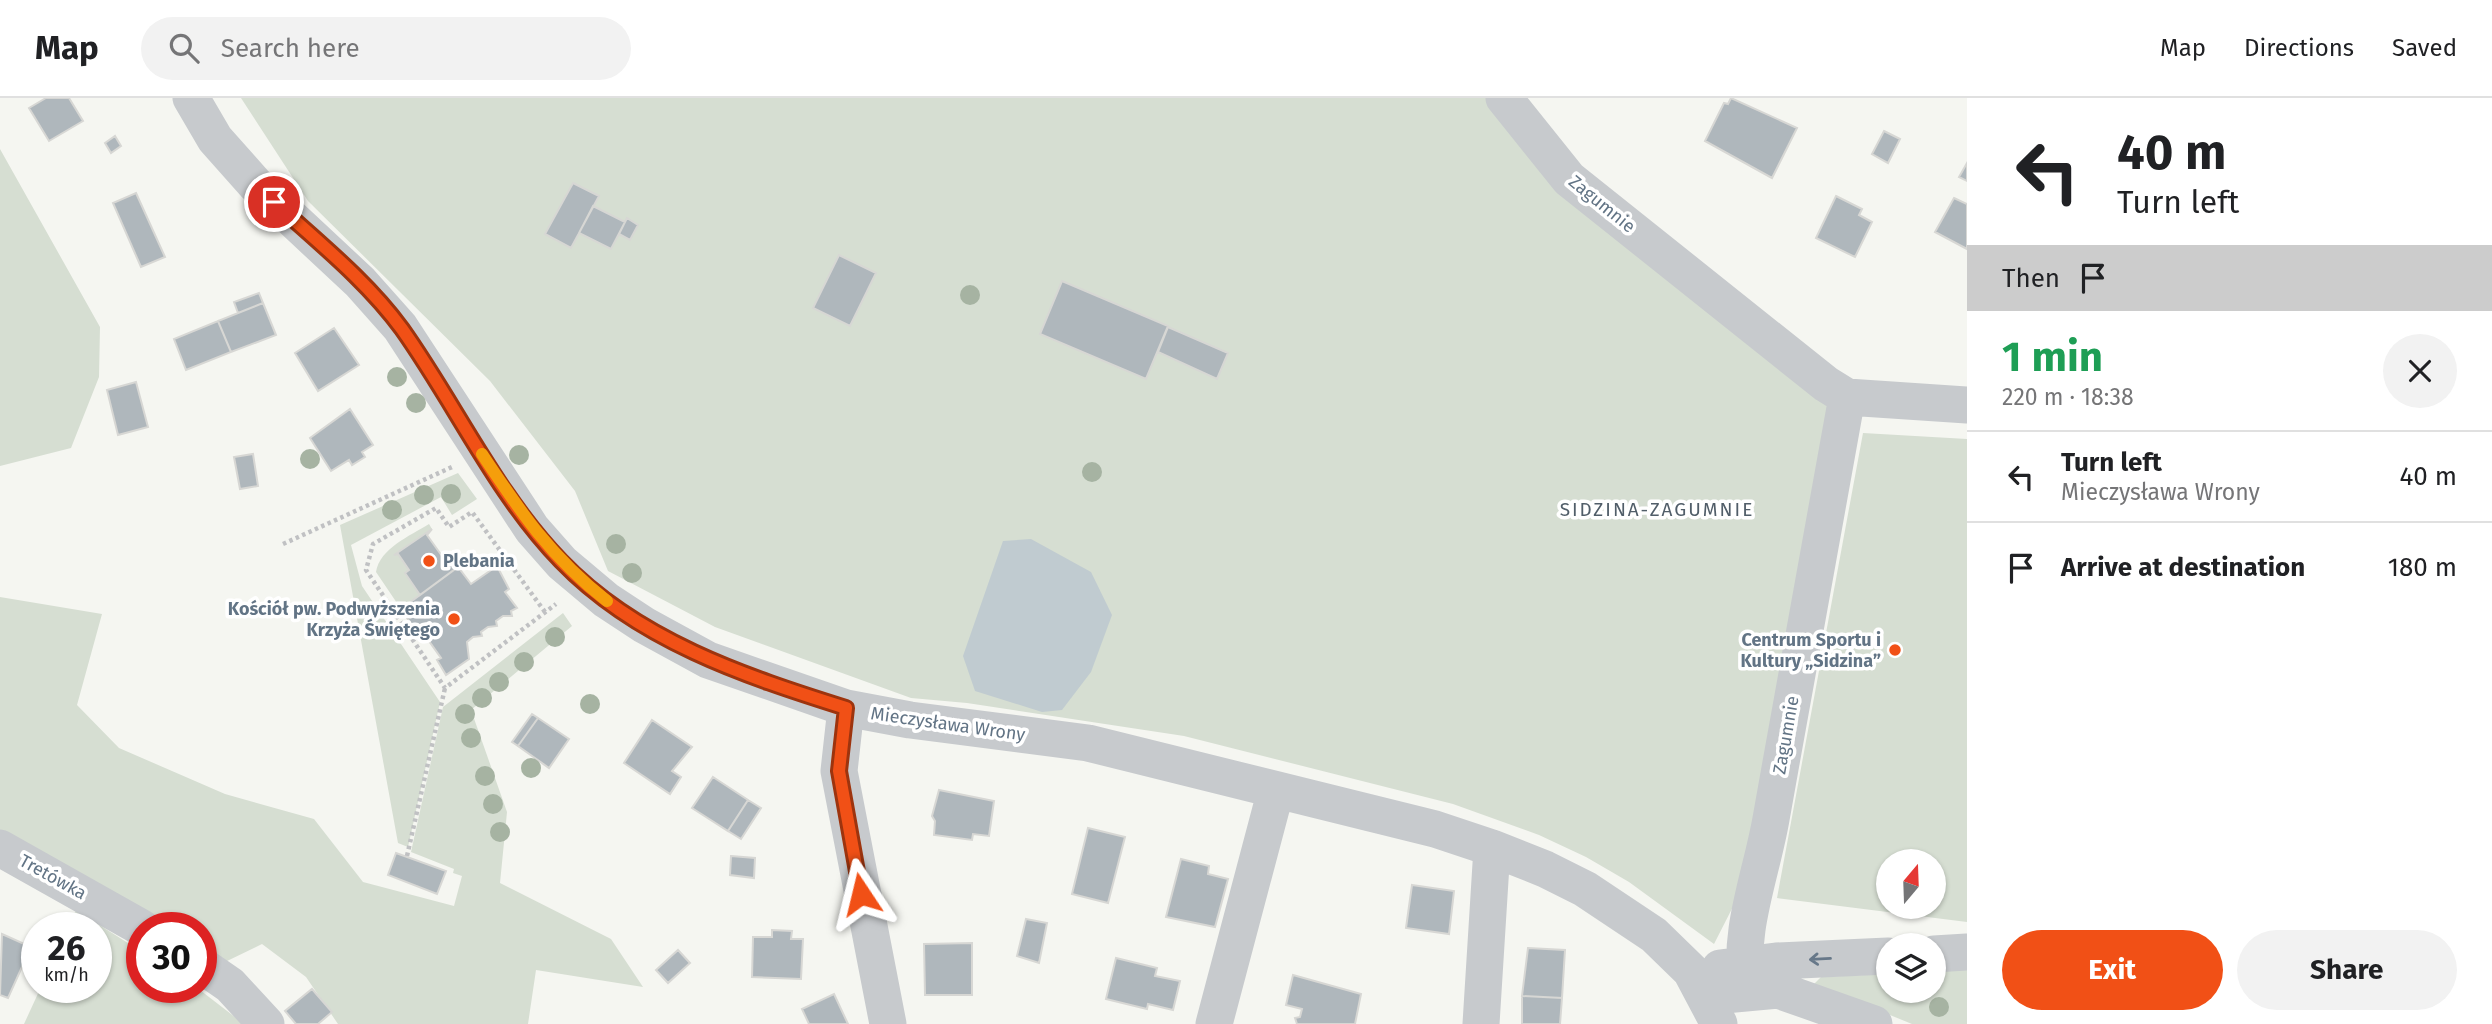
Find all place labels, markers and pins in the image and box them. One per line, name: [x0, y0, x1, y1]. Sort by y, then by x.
pin: [244, 172, 304, 232]
place label: Plebania: [443, 550, 515, 572]
marker: Plebania: [421, 553, 437, 569]
place label: Kościół pw. Podwyższenia Krzyża Świętego: [228, 598, 440, 641]
marker: Kościół pw. Podwyższenia Krzyża Świętego: [446, 611, 462, 627]
place label: Centrum Sportu i Kultury „Sidzina”: [1740, 629, 1881, 672]
marker: Centrum Sportu i Kultury „Sidzina”: [1887, 642, 1903, 658]

